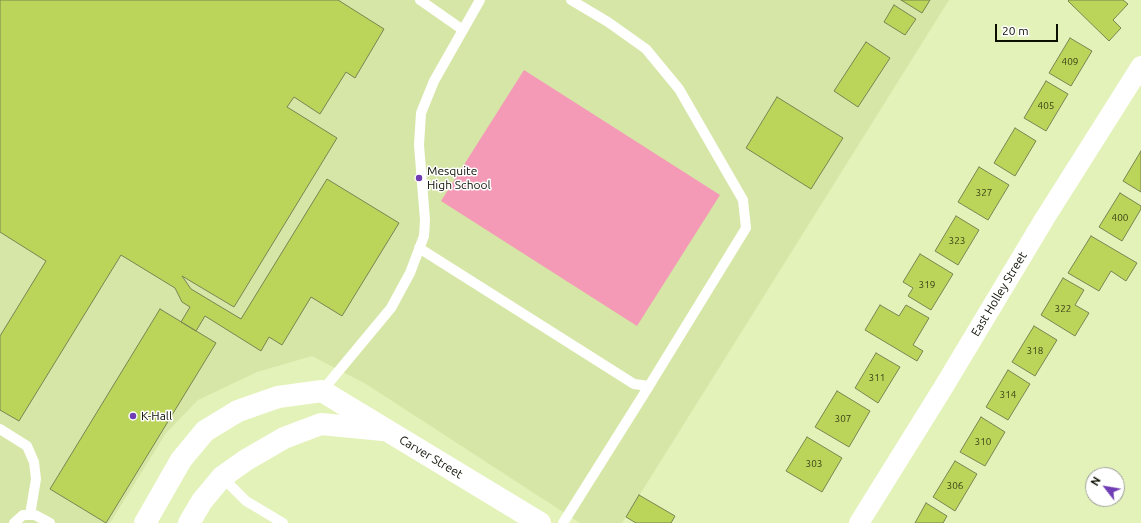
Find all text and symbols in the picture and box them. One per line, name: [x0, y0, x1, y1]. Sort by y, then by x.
scale bar: [997, 16, 1060, 42]
text: 20 m: [1002, 24, 1029, 37]
house number: 409: [1062, 56, 1078, 68]
house number: 405: [1038, 100, 1054, 112]
place label: Mesquite High School: [427, 164, 491, 192]
marker: Mesquite High School: [414, 173, 424, 183]
house number: 327: [976, 187, 992, 199]
house number: 400: [1112, 212, 1128, 224]
house number: 323: [949, 235, 965, 247]
street label: East Holley Street: [968, 249, 1030, 339]
house number: 319: [919, 279, 935, 291]
house number: 322: [1055, 303, 1071, 315]
house number: 318: [1027, 345, 1043, 357]
house number: 311: [869, 372, 885, 384]
house number: 314: [1000, 389, 1016, 401]
place label: K-Hall: [141, 409, 172, 423]
marker: K-Hall: [128, 411, 138, 421]
house number: 307: [835, 413, 851, 425]
street label: Carver Street: [397, 432, 465, 482]
house number: 310: [975, 436, 991, 448]
house number: 303: [806, 458, 822, 470]
north arrow: [1085, 467, 1125, 507]
text: N: [1088, 475, 1103, 488]
house number: 306: [947, 480, 963, 492]

